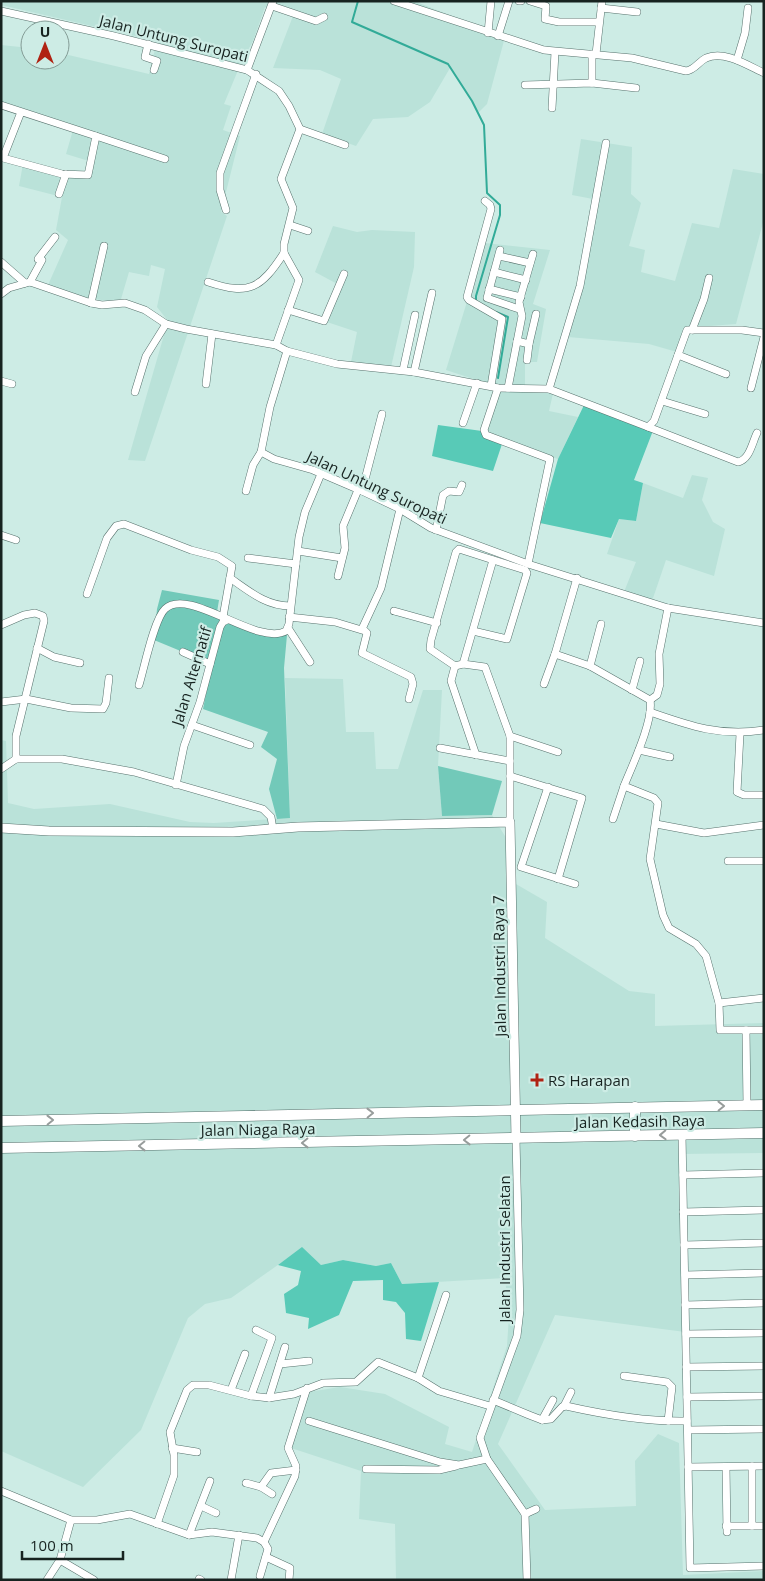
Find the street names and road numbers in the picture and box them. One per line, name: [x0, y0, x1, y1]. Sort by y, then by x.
street label: Jalan Untung Suropati: [96, 9, 251, 66]
street label: Jalan Untung Suropati: [302, 445, 450, 528]
street label: Jalan Alternatif: [166, 623, 216, 730]
street label: Jalan Industri Raya 7: [488, 895, 510, 1039]
street label: Jalan Kedasih Raya: [573, 1110, 705, 1132]
street label: Jalan Niaga Raya: [198, 1118, 316, 1140]
street label: Jalan Industri Selatan: [494, 1175, 514, 1325]

